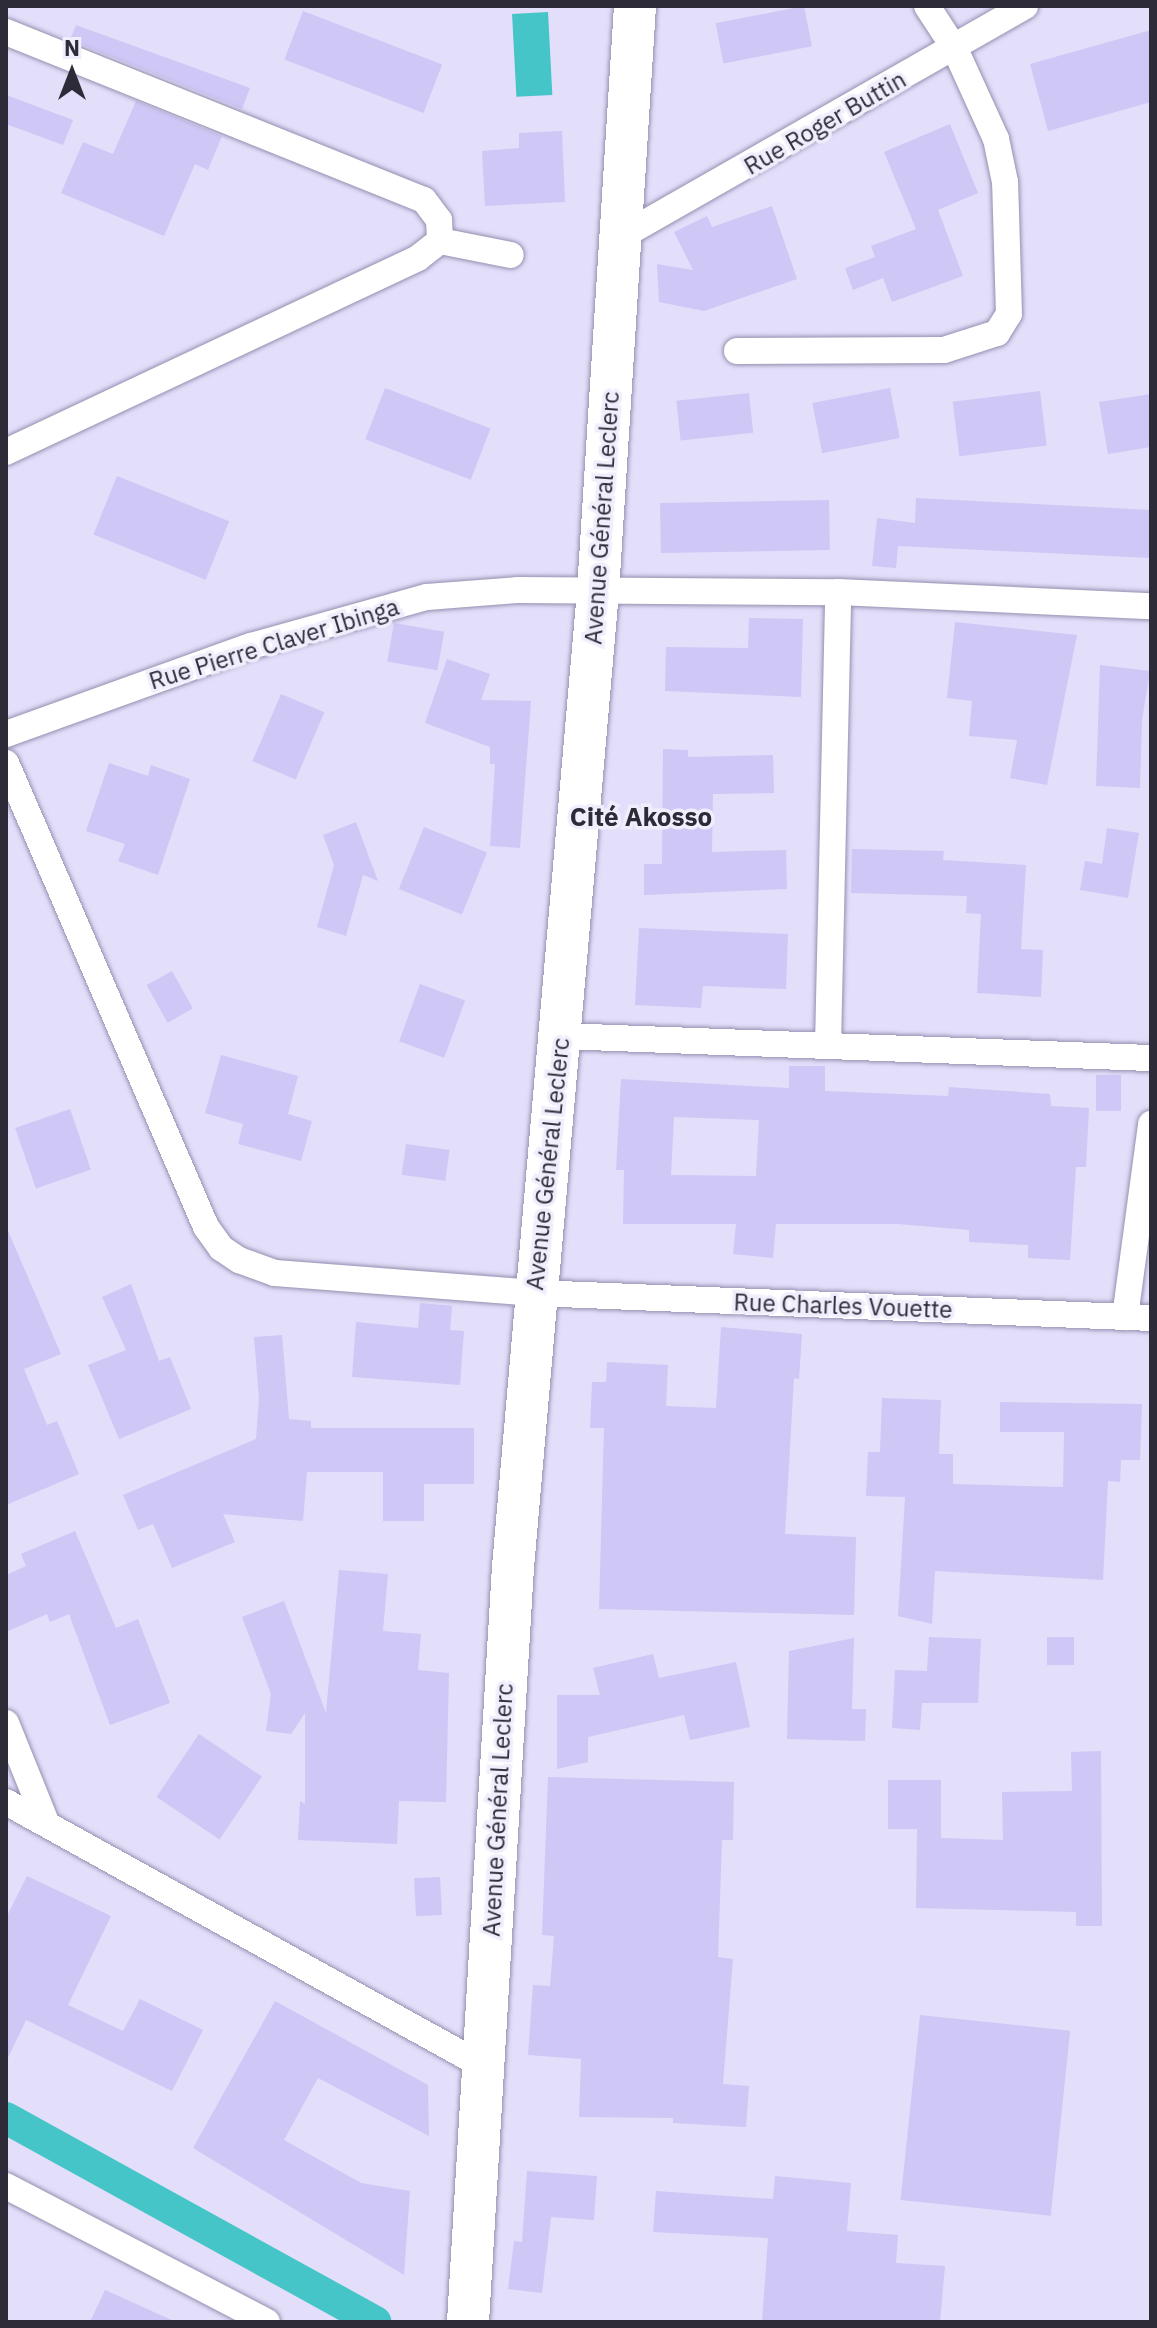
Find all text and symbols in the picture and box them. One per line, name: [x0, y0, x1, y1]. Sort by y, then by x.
north arrow: [32, 32, 112, 112]
text: N: [64, 33, 80, 62]
street label: Rue Roger Buttin: [739, 65, 911, 181]
street label: Avenue Général Leclerc: [579, 390, 625, 646]
street label: Rue Pierre Claver Ibinga: [146, 592, 402, 696]
district label: Cité Akosso: [570, 801, 712, 833]
street label: Avenue Général Leclerc: [520, 1036, 576, 1292]
street label: Rue Charles Vouette: [733, 1288, 953, 1324]
street label: Avenue Général Leclerc: [477, 1683, 519, 1937]

